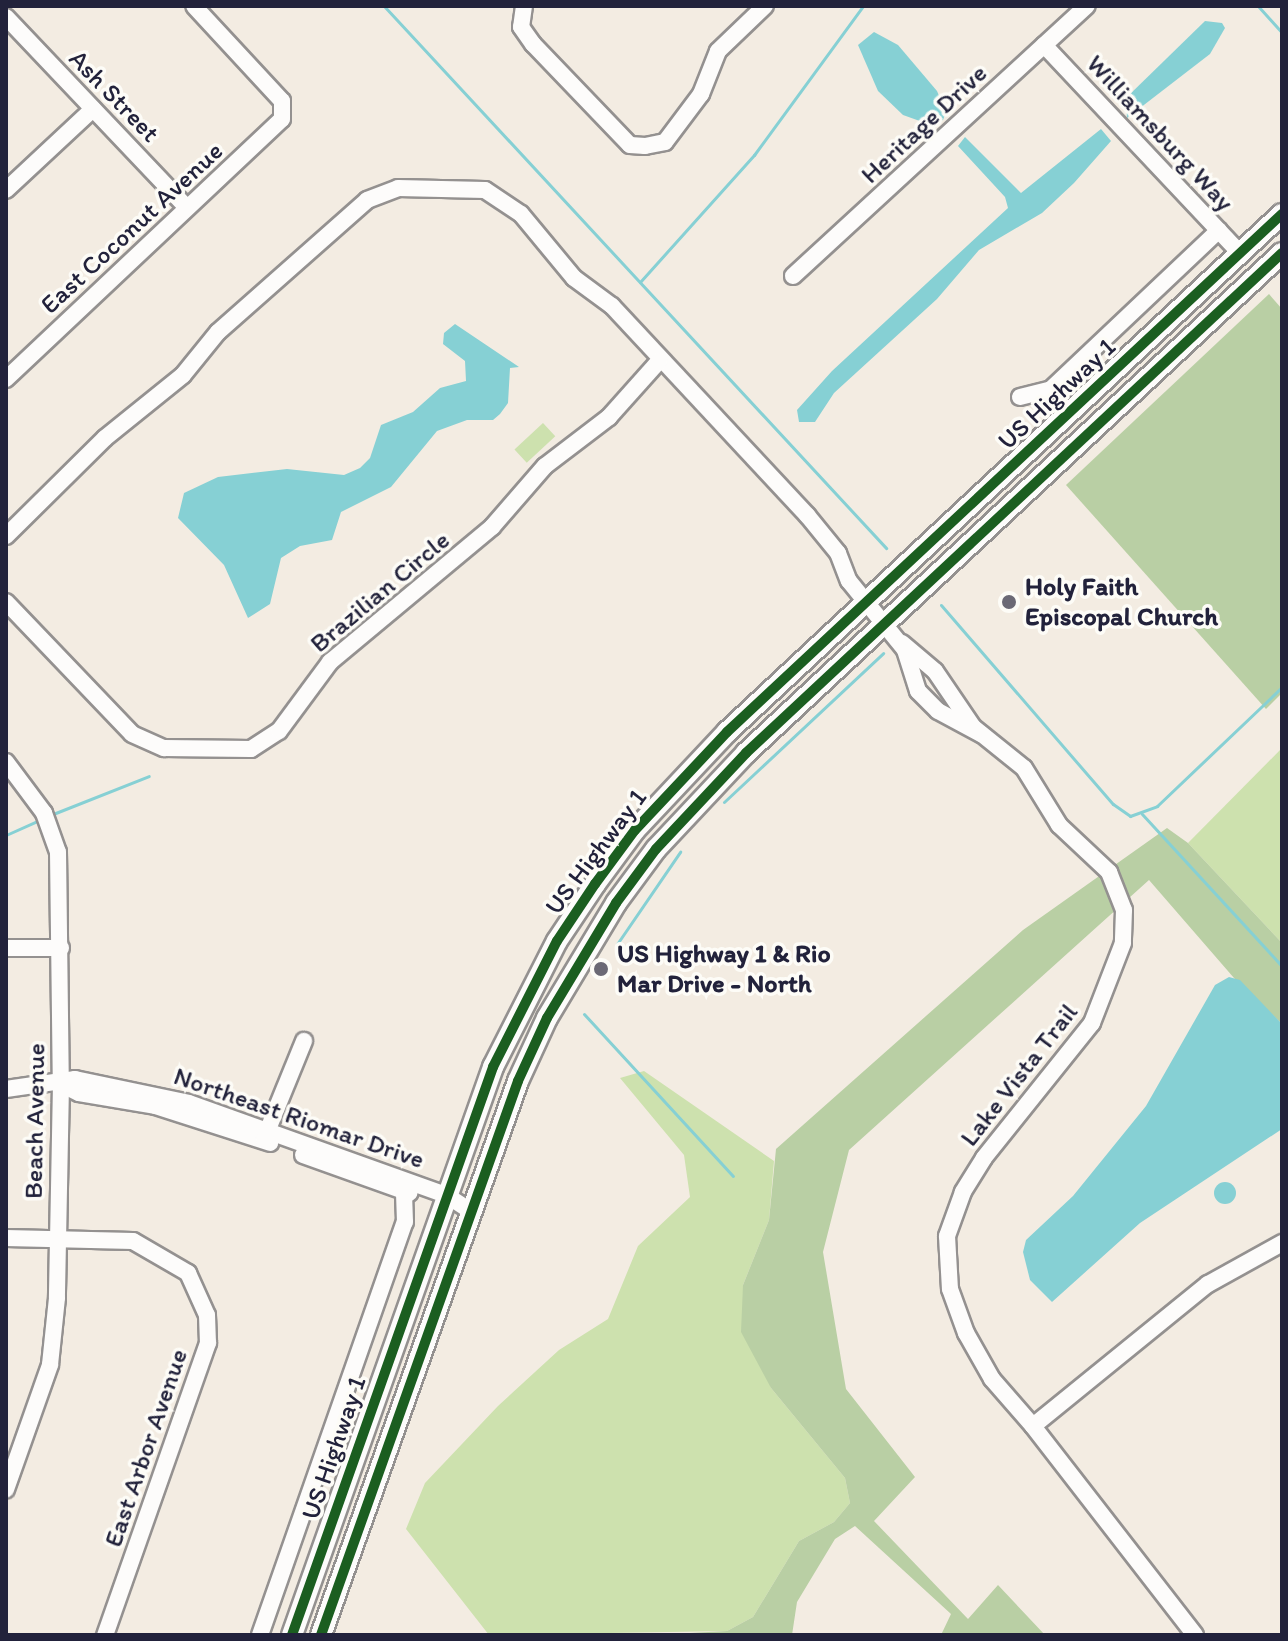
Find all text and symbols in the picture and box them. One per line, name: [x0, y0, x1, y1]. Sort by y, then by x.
street label: Ash Street: [62, 43, 166, 149]
street label: Williamsburg Way: [1080, 49, 1240, 217]
street label: Heritage Drive: [855, 58, 993, 190]
street label: East Coconut Avenue: [35, 136, 229, 320]
street label: US Highway 1: [992, 332, 1122, 456]
street label: Brazilian Circle: [304, 525, 456, 659]
place label: Holy Faith Episcopal Church: [1025, 571, 1218, 632]
marker: Holy Faith Episcopal Church: [1000, 593, 1018, 611]
street label: US Highway 1: [539, 783, 653, 921]
place label: US Highway 1 & Rio Mar Drive - North: [617, 938, 831, 1000]
marker: US Highway 1 & Rio Mar Drive - North: [592, 960, 610, 978]
street label: Lake Vista Trail: [954, 998, 1084, 1152]
street label: Beach Avenue: [18, 1043, 52, 1199]
street label: Northeast Riomar Drive: [170, 1060, 428, 1176]
street label: East Arbor Avenue: [98, 1345, 194, 1551]
street label: US Highway 1: [295, 1372, 373, 1524]

